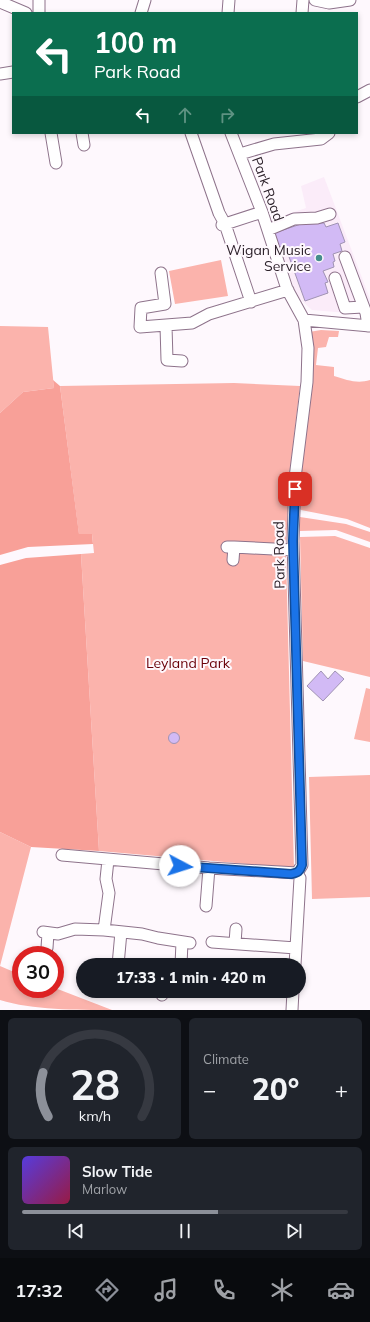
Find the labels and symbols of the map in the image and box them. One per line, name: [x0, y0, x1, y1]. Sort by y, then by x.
street label: Park Road: [248, 154, 288, 224]
place label: Wigan Music Service: [226, 241, 311, 275]
marker: Wigan Music Service: [314, 253, 324, 263]
pin: [278, 472, 312, 506]
street label: Park Road: [269, 521, 289, 589]
park label: Leyland Park: [146, 654, 231, 672]
position arrow: [159, 845, 201, 887]
speed limit sign: 30: [12, 946, 64, 998]

